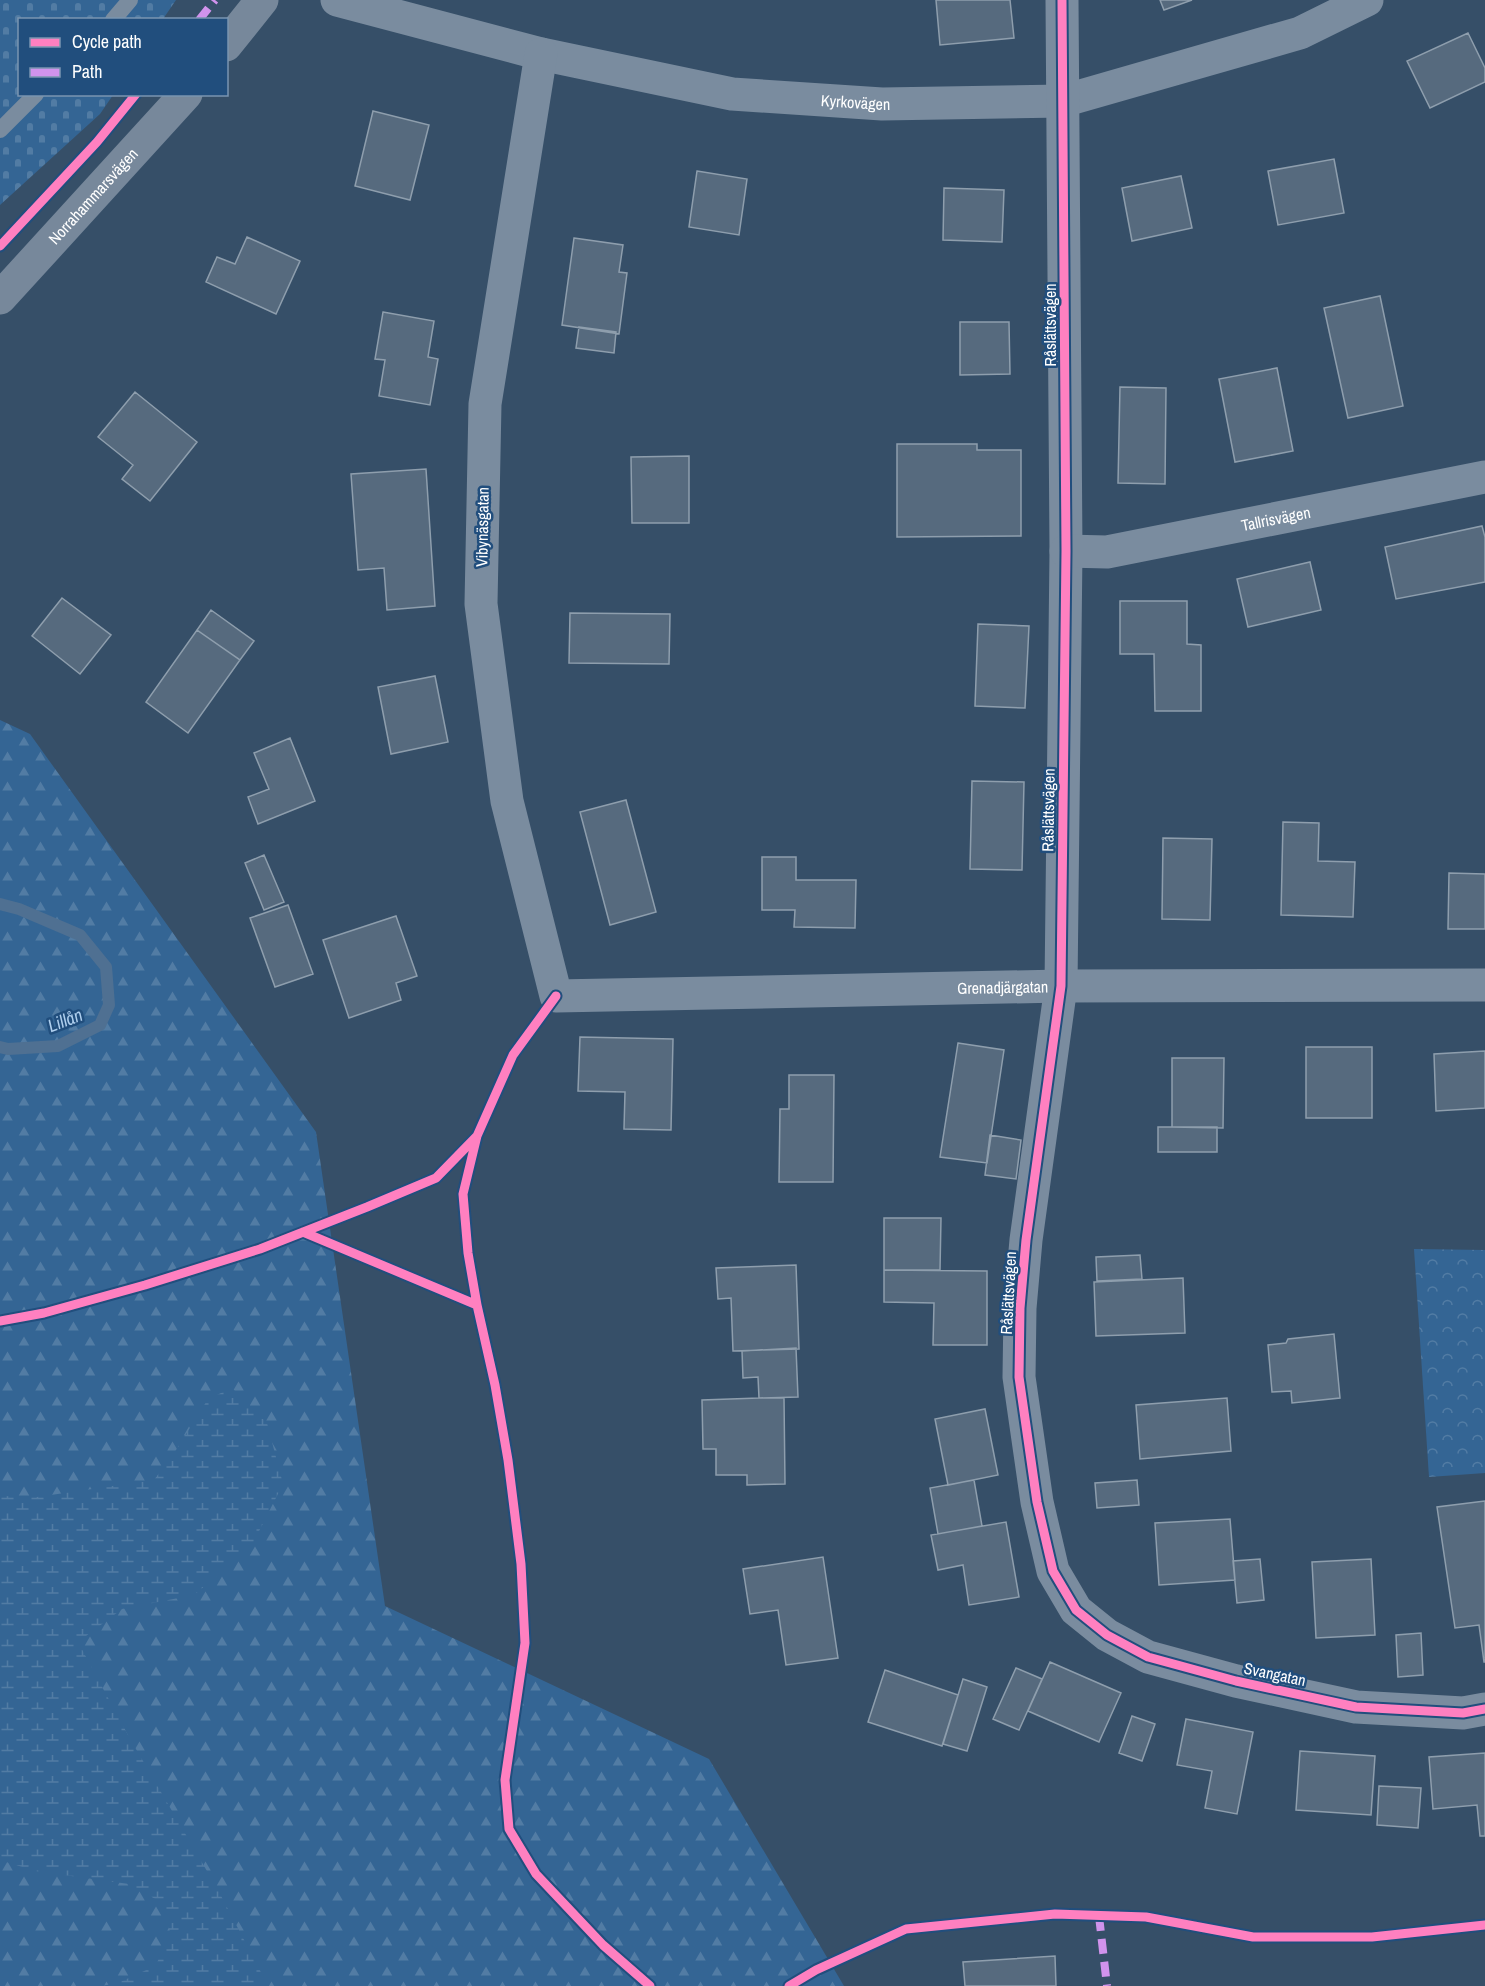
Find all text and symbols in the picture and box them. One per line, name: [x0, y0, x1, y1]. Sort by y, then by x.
legend: [18, 18, 228, 96]
text: Cycle path: [72, 29, 142, 54]
text: Path: [72, 59, 102, 84]
street label: Kyrkovägen: [820, 89, 890, 115]
street label: Norrahammarsvägen: [43, 143, 143, 249]
street label: Råslättsvägen: [1039, 283, 1061, 367]
street label: Vibynäsgatan: [470, 487, 494, 567]
street label: Tallrisvägen: [1239, 501, 1312, 536]
street label: Råslättsvägen: [1036, 768, 1060, 852]
street label: Grenadjärgatan: [957, 975, 1048, 999]
water label: Lillån: [44, 1002, 86, 1038]
street label: Råslättsvägen: [995, 1251, 1021, 1335]
street label: Svangatan: [1242, 1657, 1308, 1691]

